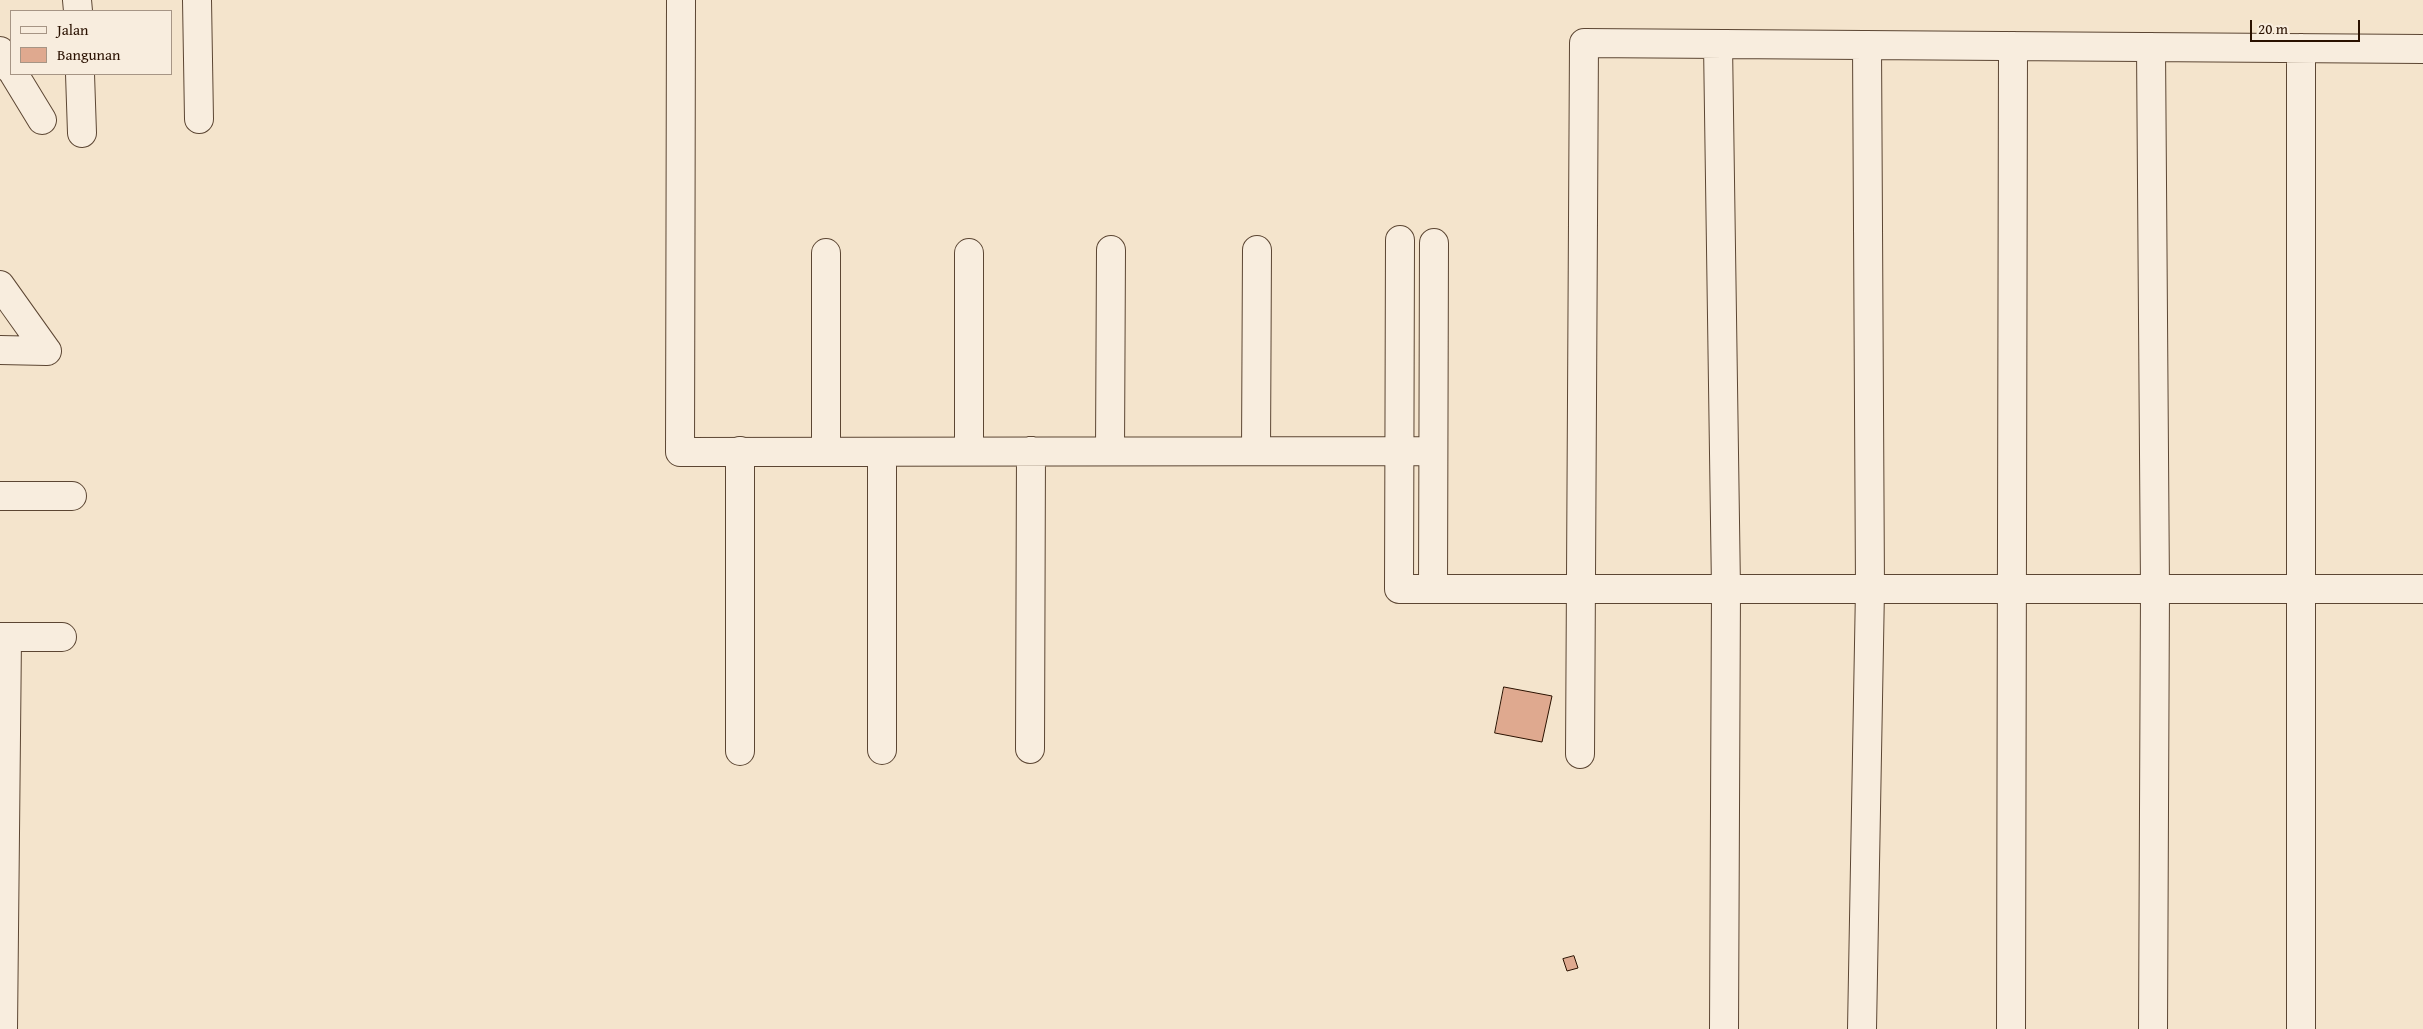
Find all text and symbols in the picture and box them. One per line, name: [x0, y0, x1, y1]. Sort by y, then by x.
legend: [10, 10, 172, 75]
scale bar: [2253, 10, 2363, 42]
text: 20 m: [2258, 18, 2288, 39]
text: Jalan: [57, 19, 89, 40]
text: Bangunan: [57, 44, 121, 65]

